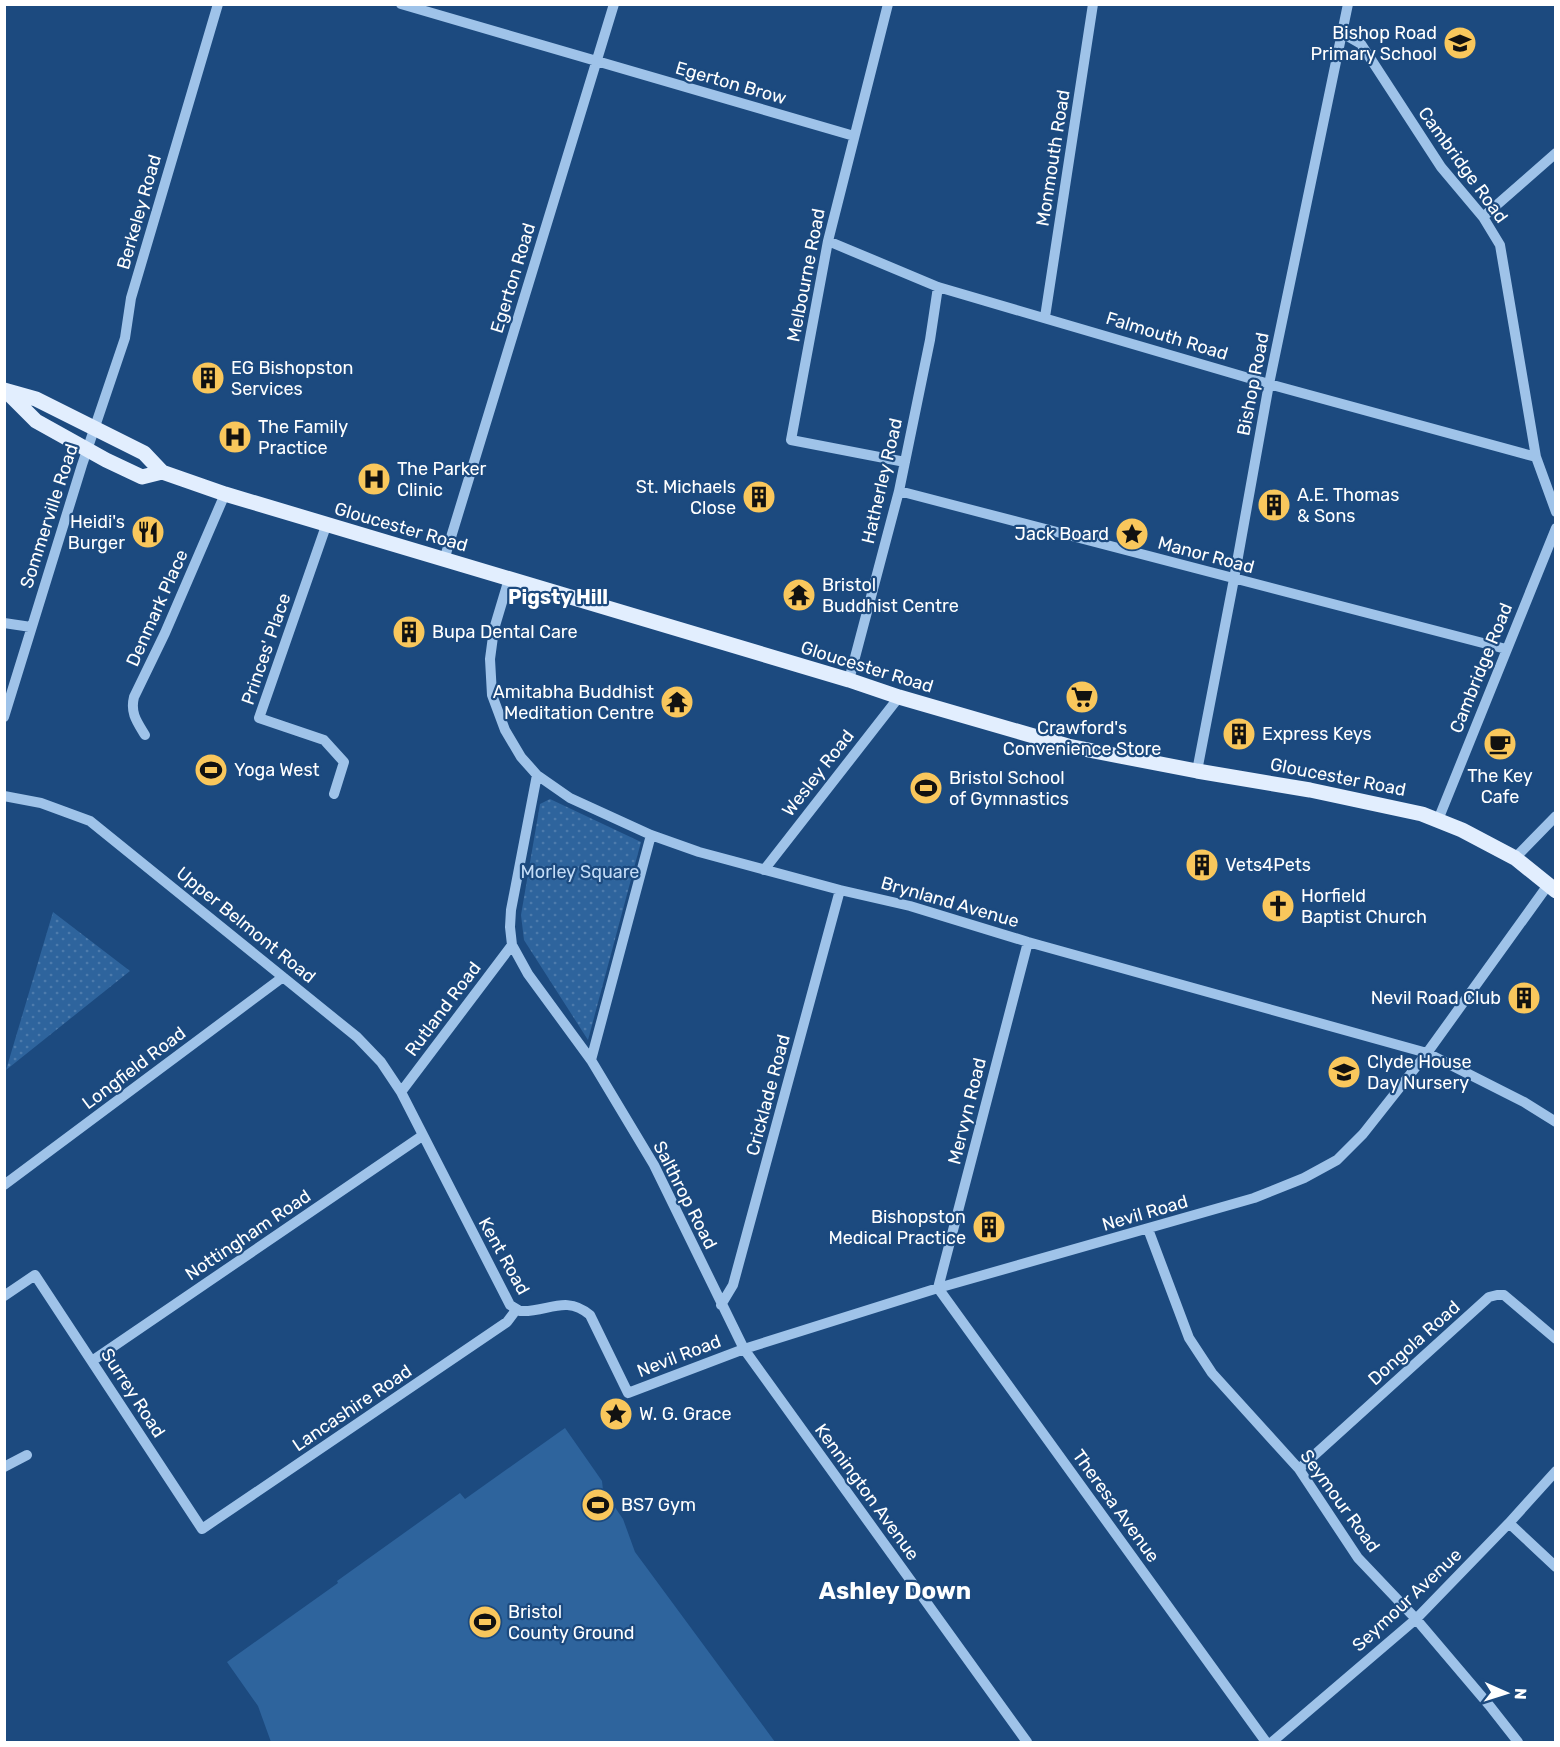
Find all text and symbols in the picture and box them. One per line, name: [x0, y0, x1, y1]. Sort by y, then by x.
place label: Bishop Road Primary School: [1310, 22, 1437, 65]
school or university icon: Bishop Road Primary School: [1442, 25, 1478, 61]
street label: Egerton Brow: [673, 57, 789, 109]
street label: Monmouth Road: [1031, 88, 1075, 228]
street label: Cambridge Road: [1413, 103, 1513, 227]
street label: Berkeley Road: [112, 152, 166, 272]
street label: Melbourne Road: [782, 206, 830, 344]
street label: Egerton Road: [486, 220, 540, 336]
street label: Falmouth Road: [1103, 307, 1231, 365]
street label: Bishop Road: [1232, 331, 1274, 437]
place label: EG Bishopston Services: [231, 357, 353, 400]
building icon: EG Bishopston Services: [190, 360, 226, 396]
place label: The Family Practice: [258, 416, 348, 459]
street label: Hatherley Road: [857, 416, 907, 546]
hospital icon: The Family Practice: [217, 419, 253, 455]
street label: Sommerville Road: [15, 441, 83, 591]
place label: The Parker Clinic: [397, 458, 487, 501]
hospital icon: The Parker Clinic: [356, 461, 392, 497]
place label: St. Michaels Close: [636, 476, 736, 519]
building icon: St. Michaels Close: [741, 479, 777, 515]
place label: A.E. Thomas & Sons: [1297, 484, 1399, 527]
building icon: A.E. Thomas & Sons: [1256, 487, 1292, 523]
street label: Gloucester Road: [332, 497, 470, 557]
place label: Heidi's Burger: [68, 511, 125, 554]
restaurant icon: Heidi's Burger: [130, 514, 166, 550]
place icon: Jack Board: [1114, 516, 1150, 552]
place label: Jack Board: [1015, 523, 1109, 545]
street label: Manor Road: [1155, 532, 1257, 578]
street label: Denmark Place: [121, 546, 193, 670]
place label: Bristol Buddhist Centre: [822, 574, 959, 617]
temple icon: Bristol Buddhist Centre: [781, 577, 817, 613]
district label: Pigsty Hill: [508, 585, 608, 609]
street label: Princes' Place: [237, 590, 295, 708]
street label: Cambridge Road: [1445, 600, 1517, 736]
building icon: Bupa Dental Care: [391, 614, 427, 650]
place label: Bupa Dental Care: [432, 621, 578, 643]
street label: Gloucester Road: [798, 636, 936, 698]
supermarket icon: Crawford's Convenience Store: [1064, 679, 1100, 715]
place label: Amitabha Buddhist Meditation Centre: [493, 681, 654, 724]
temple icon: Amitabha Buddhist Meditation Centre: [659, 684, 695, 720]
building icon: Express Keys: [1221, 716, 1257, 752]
place label: Crawford's Convenience Store: [1003, 717, 1161, 760]
place label: Express Keys: [1262, 723, 1372, 745]
street label: Wesley Road: [777, 725, 859, 821]
cafe icon: The Key Cafe: [1482, 726, 1518, 762]
sports icon: Yoga West: [193, 752, 229, 788]
street label: Gloucester Road: [1268, 753, 1408, 801]
place label: Yoga West: [234, 759, 320, 781]
place label: The Key Cafe: [1467, 765, 1533, 808]
place label: Bristol School of Gymnastics: [949, 767, 1069, 810]
sports icon: Bristol School of Gymnastics: [908, 770, 944, 806]
building icon: Vets4Pets: [1184, 847, 1220, 883]
place label: Vets4Pets: [1225, 854, 1311, 876]
park label: Morley Square: [521, 861, 639, 883]
street label: Upper Belmont Road: [172, 862, 320, 988]
street label: Brynland Avenue: [878, 872, 1022, 932]
place label: Horfield Baptist Church: [1301, 885, 1427, 928]
church icon: Horfield Baptist Church: [1260, 888, 1296, 924]
street label: Rutland Road: [400, 957, 486, 1061]
building icon: Nevil Road Club: [1506, 980, 1542, 1016]
place label: Nevil Road Club: [1371, 987, 1501, 1009]
street label: Longfield Road: [78, 1022, 190, 1114]
street label: Cricklade Road: [741, 1032, 795, 1158]
place label: Clyde House Day Nursery: [1367, 1051, 1471, 1094]
school or university icon: Clyde House Day Nursery: [1326, 1054, 1362, 1090]
street label: Mervyn Road: [943, 1055, 991, 1167]
street label: Salthrop Road: [648, 1137, 722, 1253]
street label: Nottingham Road: [181, 1185, 315, 1285]
street label: Nevil Road: [1100, 1190, 1190, 1236]
place label: Bishopston Medical Practice: [828, 1206, 966, 1249]
building icon: Bishopston Medical Practice: [971, 1209, 1007, 1245]
street label: Kent Road: [474, 1213, 534, 1299]
street label: Dongola Road: [1363, 1296, 1465, 1390]
street label: Nevil Road: [634, 1330, 724, 1382]
street label: Surrey Road: [96, 1344, 170, 1442]
street label: Lancashire Road: [288, 1360, 416, 1456]
place icon: W. G. Grace: [598, 1396, 634, 1432]
place label: W. G. Grace: [639, 1403, 732, 1425]
street label: Kennington Avenue: [810, 1419, 924, 1565]
street label: Theresa Avenue: [1068, 1445, 1164, 1567]
street label: Seymour Road: [1295, 1445, 1385, 1557]
sports icon: BS7 Gym: [580, 1487, 616, 1523]
place label: BS7 Gym: [621, 1494, 696, 1516]
street label: Seymour Avenue: [1348, 1544, 1466, 1656]
district label: Ashley Down: [819, 1577, 971, 1605]
place label: Bristol County Ground: [508, 1601, 635, 1644]
sports icon: Bristol County Ground: [467, 1604, 503, 1640]
north arrow: [1476, 1663, 1536, 1723]
text: N: [1511, 1688, 1530, 1700]

